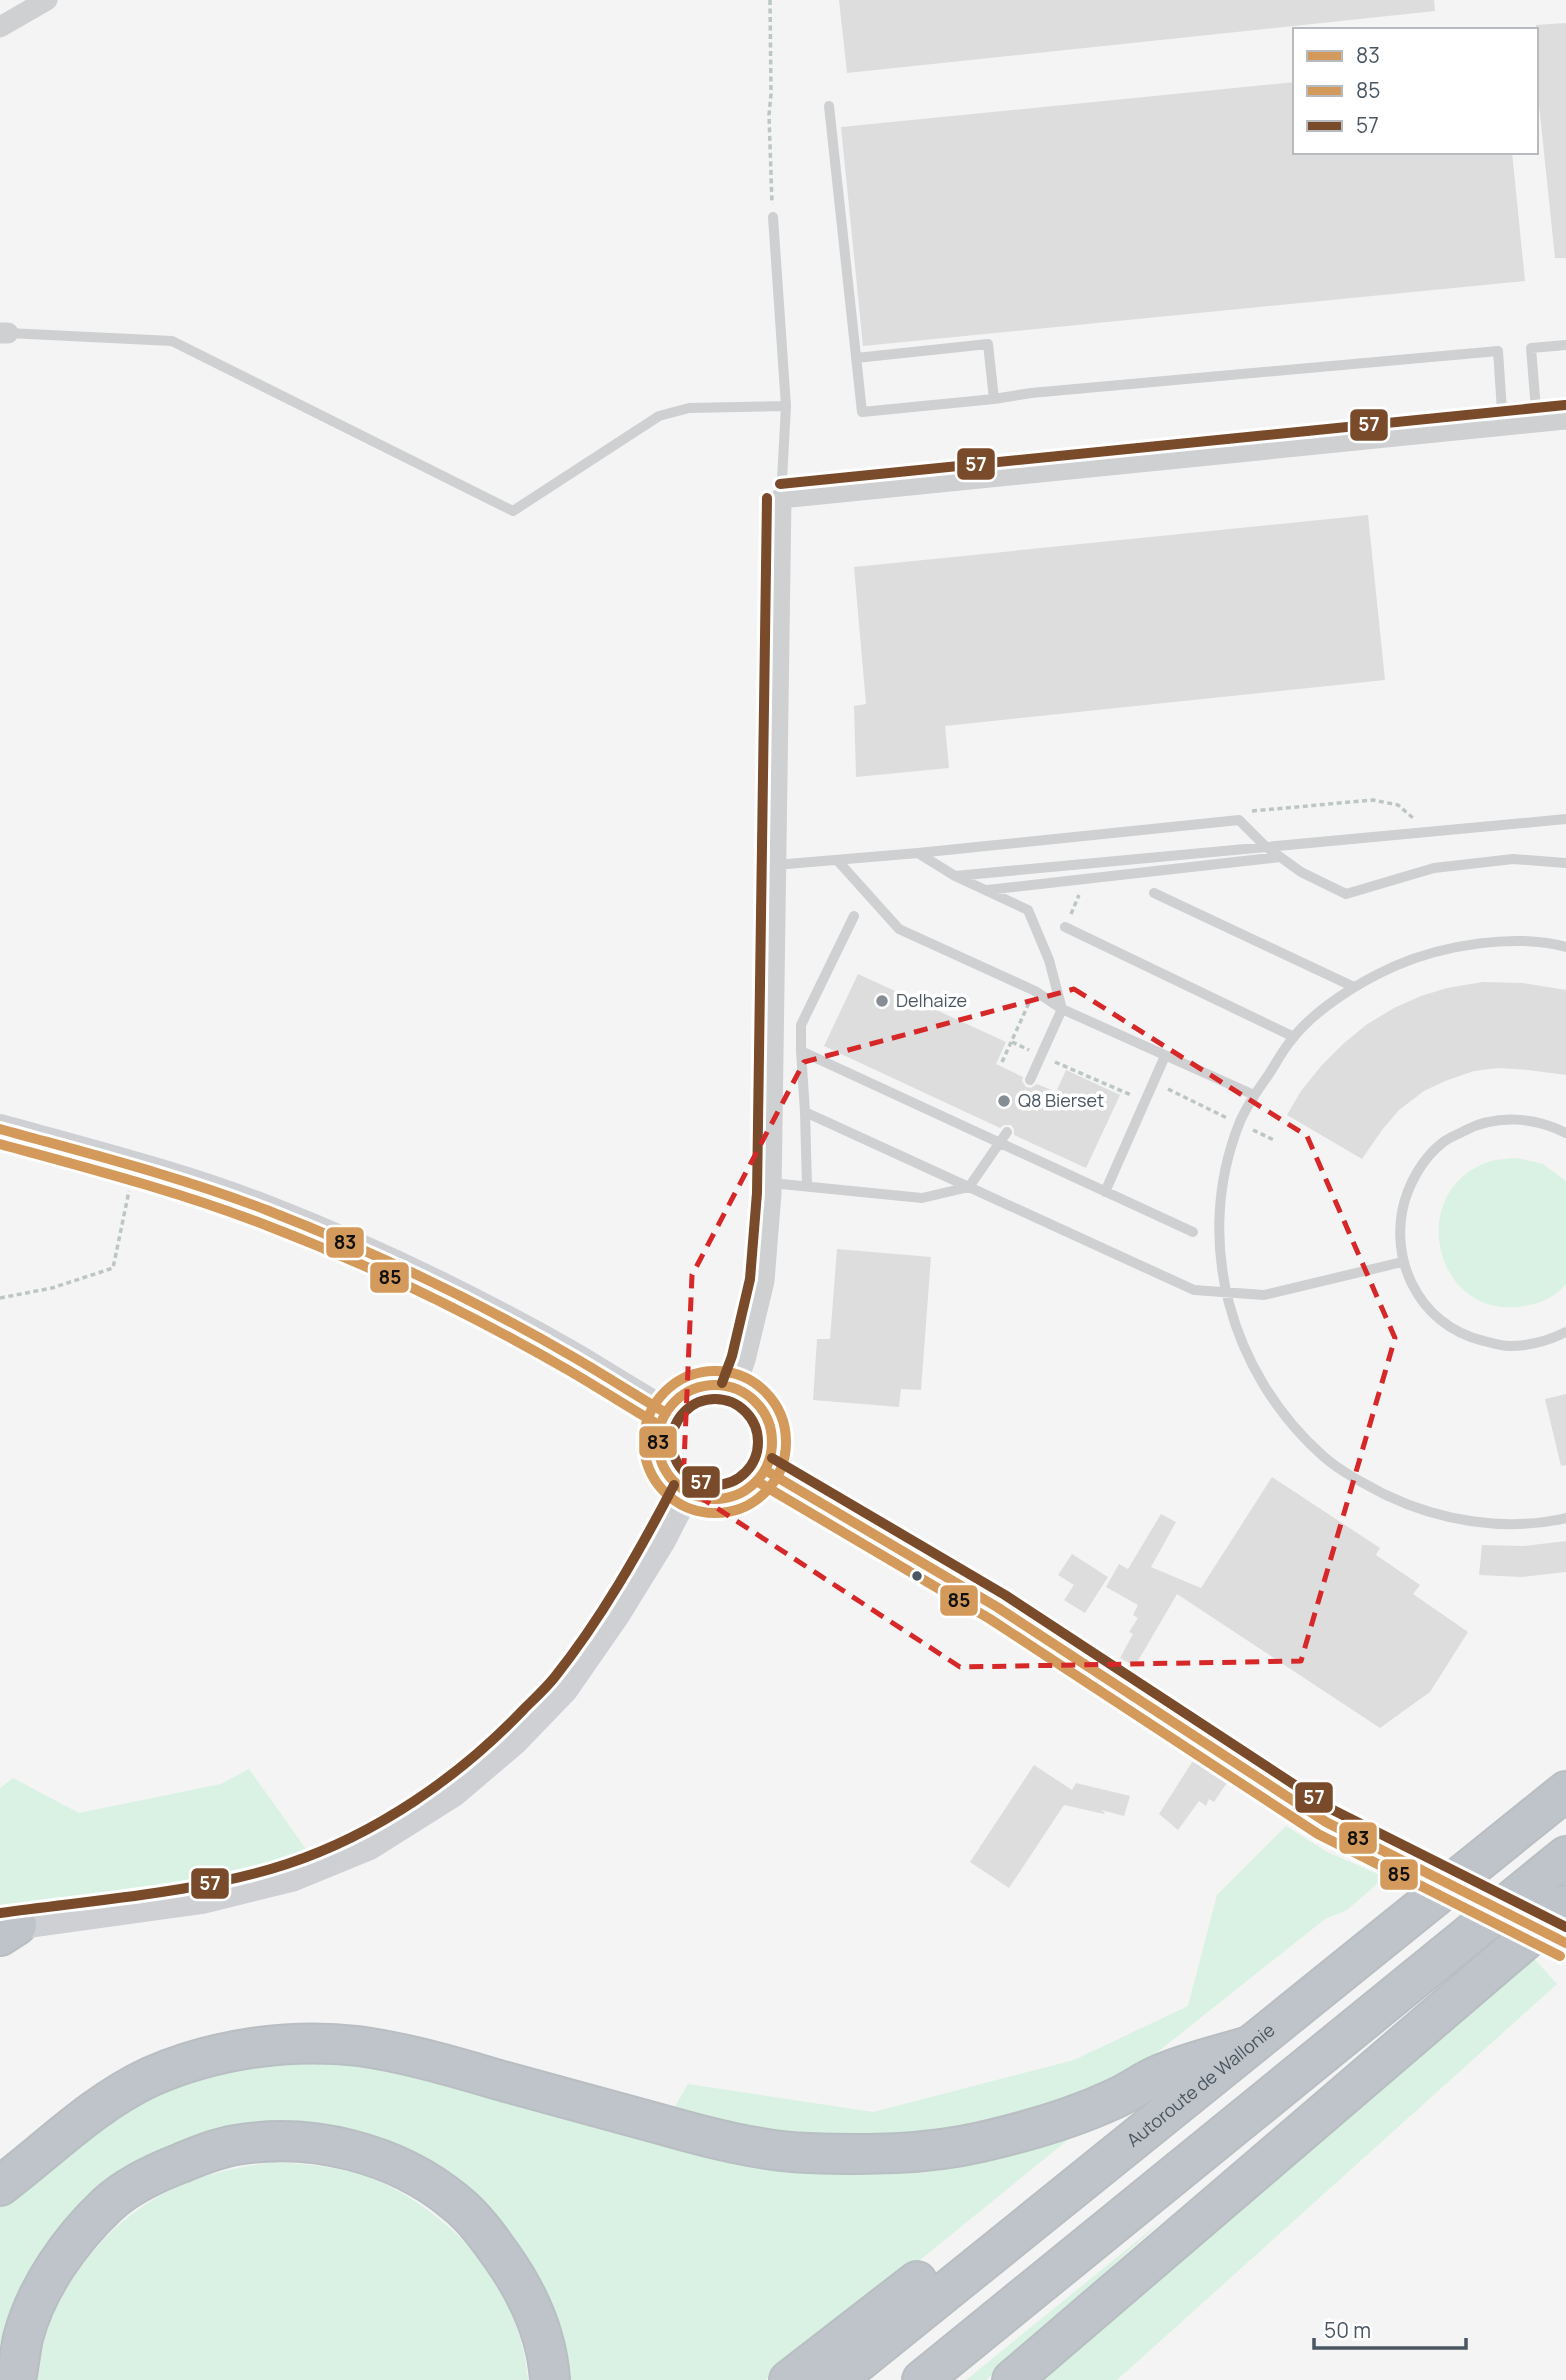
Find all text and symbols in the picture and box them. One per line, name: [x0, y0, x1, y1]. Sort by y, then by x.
legend: [1293, 28, 1538, 154]
text: 83: [1356, 41, 1380, 69]
text: 85: [1356, 76, 1380, 104]
text: 57: [1356, 111, 1379, 139]
line badge: 57: [1349, 408, 1389, 442]
text: 57: [1358, 411, 1380, 437]
line badge: 57: [956, 447, 996, 481]
text: 57: [965, 451, 987, 477]
place label: Delhaize: [896, 988, 967, 1012]
marker: Delhaize: [874, 993, 890, 1009]
place label: Q8 Bierset: [1018, 1088, 1104, 1112]
marker: Q8 Bierset: [996, 1093, 1012, 1109]
line badge: 83: [325, 1226, 365, 1259]
text: 83: [334, 1229, 356, 1255]
line badge: 85: [369, 1261, 410, 1294]
text: 85: [379, 1264, 401, 1290]
line badge: 83: [638, 1425, 678, 1459]
text: 83: [647, 1429, 669, 1455]
line badge: 57: [681, 1465, 721, 1499]
text: 57: [690, 1469, 712, 1495]
unlabelled marker: [910, 1569, 924, 1583]
line badge: 85: [939, 1584, 979, 1617]
text: 85: [948, 1587, 970, 1613]
line badge: 57: [1294, 1781, 1334, 1814]
text: 57: [1303, 1784, 1325, 1810]
line badge: 83: [1338, 1821, 1378, 1855]
text: 83: [1347, 1825, 1369, 1851]
line badge: 85: [1379, 1858, 1419, 1891]
text: 85: [1388, 1861, 1410, 1887]
line badge: 57: [190, 1867, 230, 1900]
text: 57: [199, 1870, 221, 1896]
street label: Autoroute de Wallonie: [1121, 2018, 1279, 2152]
scale bar: [1314, 2306, 1466, 2350]
text: 50 m: [1324, 2316, 1371, 2344]

